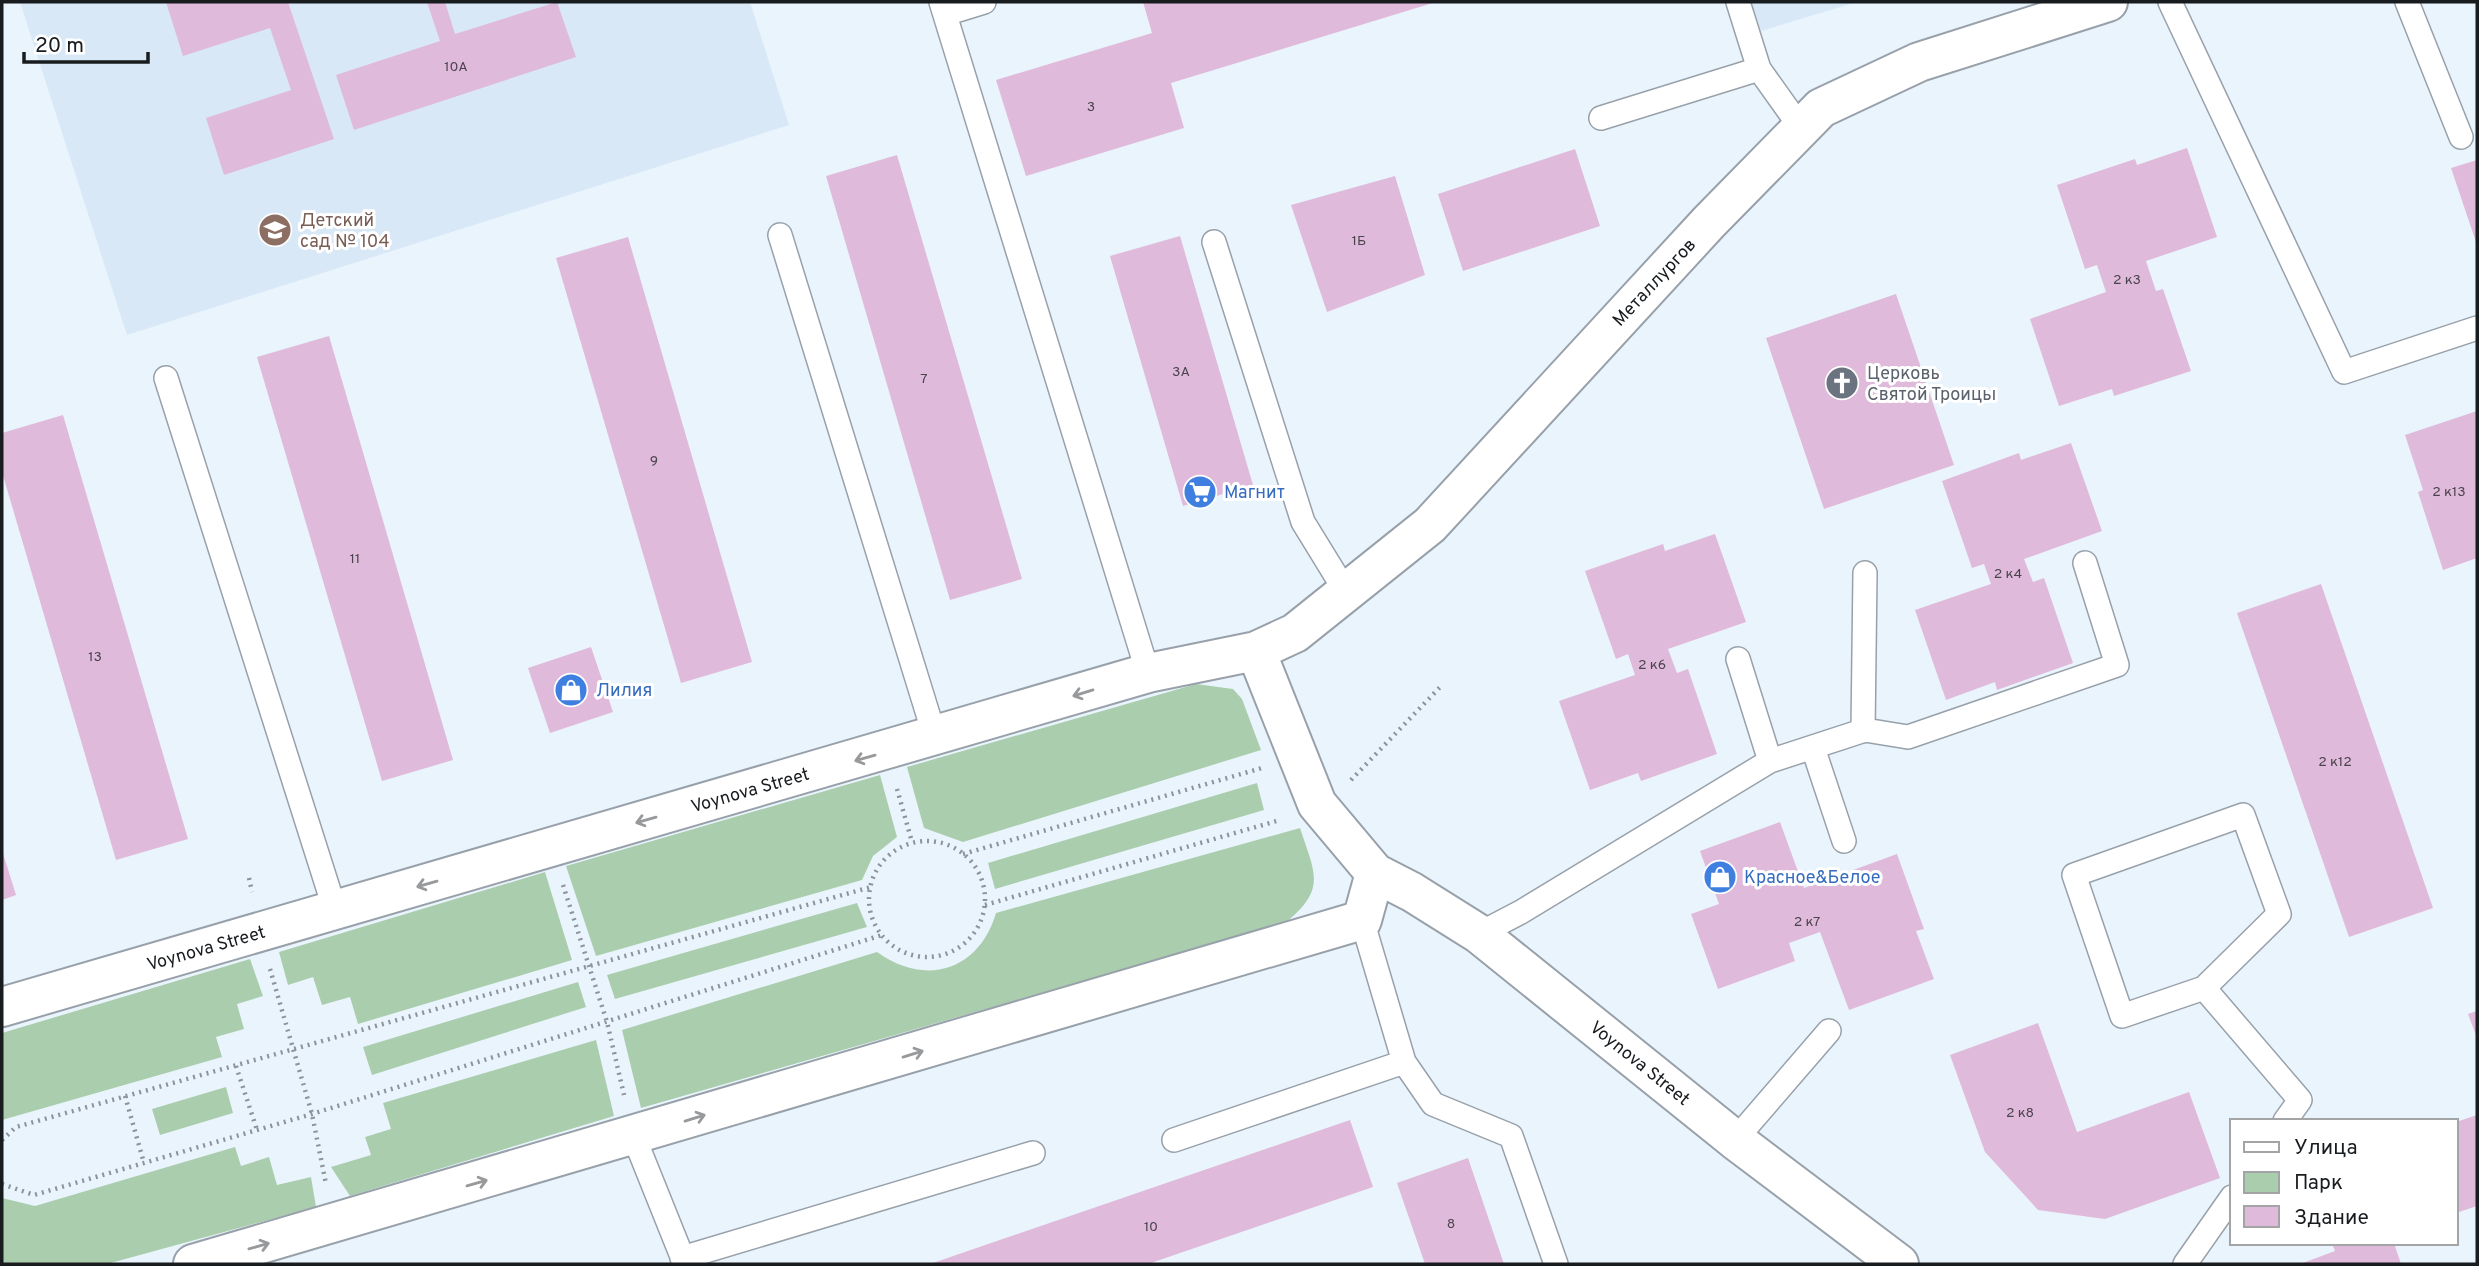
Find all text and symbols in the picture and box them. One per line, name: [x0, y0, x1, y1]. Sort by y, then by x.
scale bar: [24, 21, 149, 65]
text: 20 m: [35, 33, 84, 60]
house number: 10А: [444, 59, 468, 76]
house number: 3: [1087, 99, 1095, 116]
place label: Детский сад № 104: [300, 210, 390, 254]
school or university icon: Детский сад № 104: [256, 211, 294, 249]
house number: 1Б: [1352, 233, 1366, 250]
street label: Металлургов: [1608, 234, 1702, 332]
house number: 2 к3: [2113, 272, 2141, 289]
place label: Церковь Святой Троицы: [1867, 363, 1996, 407]
house number: 3А: [1172, 364, 1190, 381]
church icon: Церковь Святой Троицы: [1823, 364, 1861, 402]
house number: 7: [920, 371, 928, 388]
house number: 9: [650, 453, 658, 470]
supermarket icon: Магнит: [1181, 473, 1219, 511]
place label: Магнит: [1224, 482, 1285, 505]
house number: 2 к13: [2432, 484, 2466, 501]
house number: 11: [350, 551, 360, 568]
house number: 2 к4: [1994, 566, 2022, 583]
house number: 13: [88, 649, 102, 666]
house number: 2 к6: [1638, 657, 1666, 674]
shop icon: Лилия: [552, 671, 590, 709]
place label: Лилия: [596, 680, 652, 703]
one-way arrow: [1072, 687, 1094, 700]
one-way arrow: [854, 752, 876, 765]
house number: 2 к12: [2318, 754, 2352, 771]
street label: Voynova Street: [689, 764, 812, 819]
one-way arrow: [635, 815, 657, 828]
shop icon: Красное&Белое: [1701, 858, 1739, 896]
place label: Красное&Белое: [1744, 867, 1880, 890]
one-way arrow: [417, 878, 439, 891]
house number: 2 к7: [1794, 914, 1820, 931]
street label: Voynova Street: [145, 922, 268, 977]
street label: Voynova Street: [1584, 1017, 1694, 1112]
one-way arrow: [902, 1046, 924, 1059]
house number: 2 к8: [2006, 1105, 2034, 1122]
one-way arrow: [684, 1111, 706, 1124]
legend: [2230, 1119, 2458, 1245]
text: Улица: [2294, 1135, 2358, 1162]
text: Парк: [2294, 1170, 2343, 1197]
one-way arrow: [466, 1175, 488, 1188]
text: Здание: [2294, 1205, 2369, 1232]
house number: 8: [1447, 1216, 1455, 1233]
house number: 10: [1144, 1219, 1158, 1236]
one-way arrow: [247, 1238, 269, 1251]

